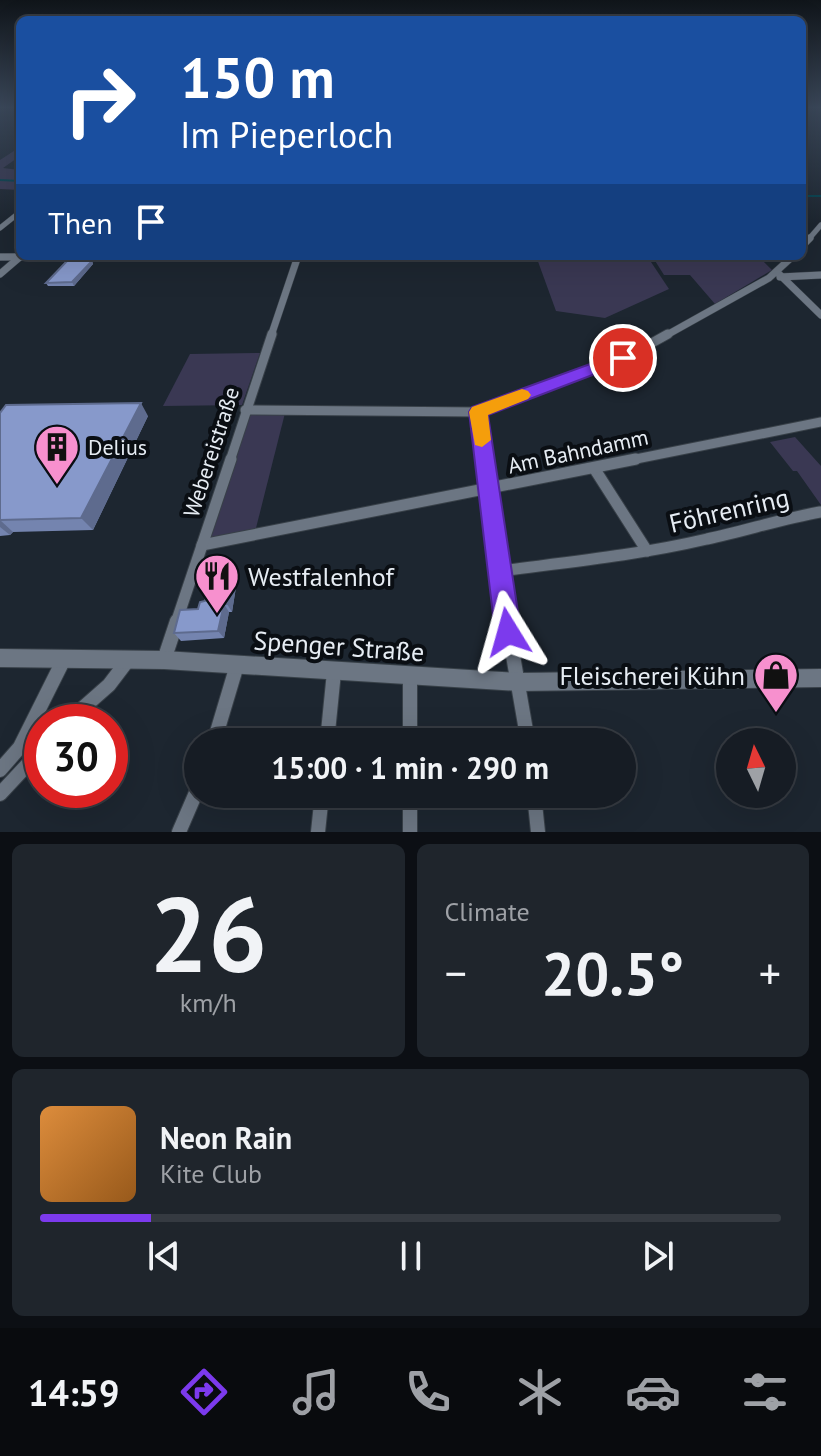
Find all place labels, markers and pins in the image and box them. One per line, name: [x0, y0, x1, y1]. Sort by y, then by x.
pin: [589, 324, 657, 392]
building icon: Delius: [33, 423, 81, 486]
place label: Delius: [88, 433, 147, 461]
restaurant icon: Westfalenhof: [193, 552, 241, 615]
place label: Westfalenhof: [248, 560, 395, 593]
shop icon: Fleischerei Kühn: [752, 651, 800, 714]
place label: Fleischerei Kühn: [559, 659, 745, 692]

